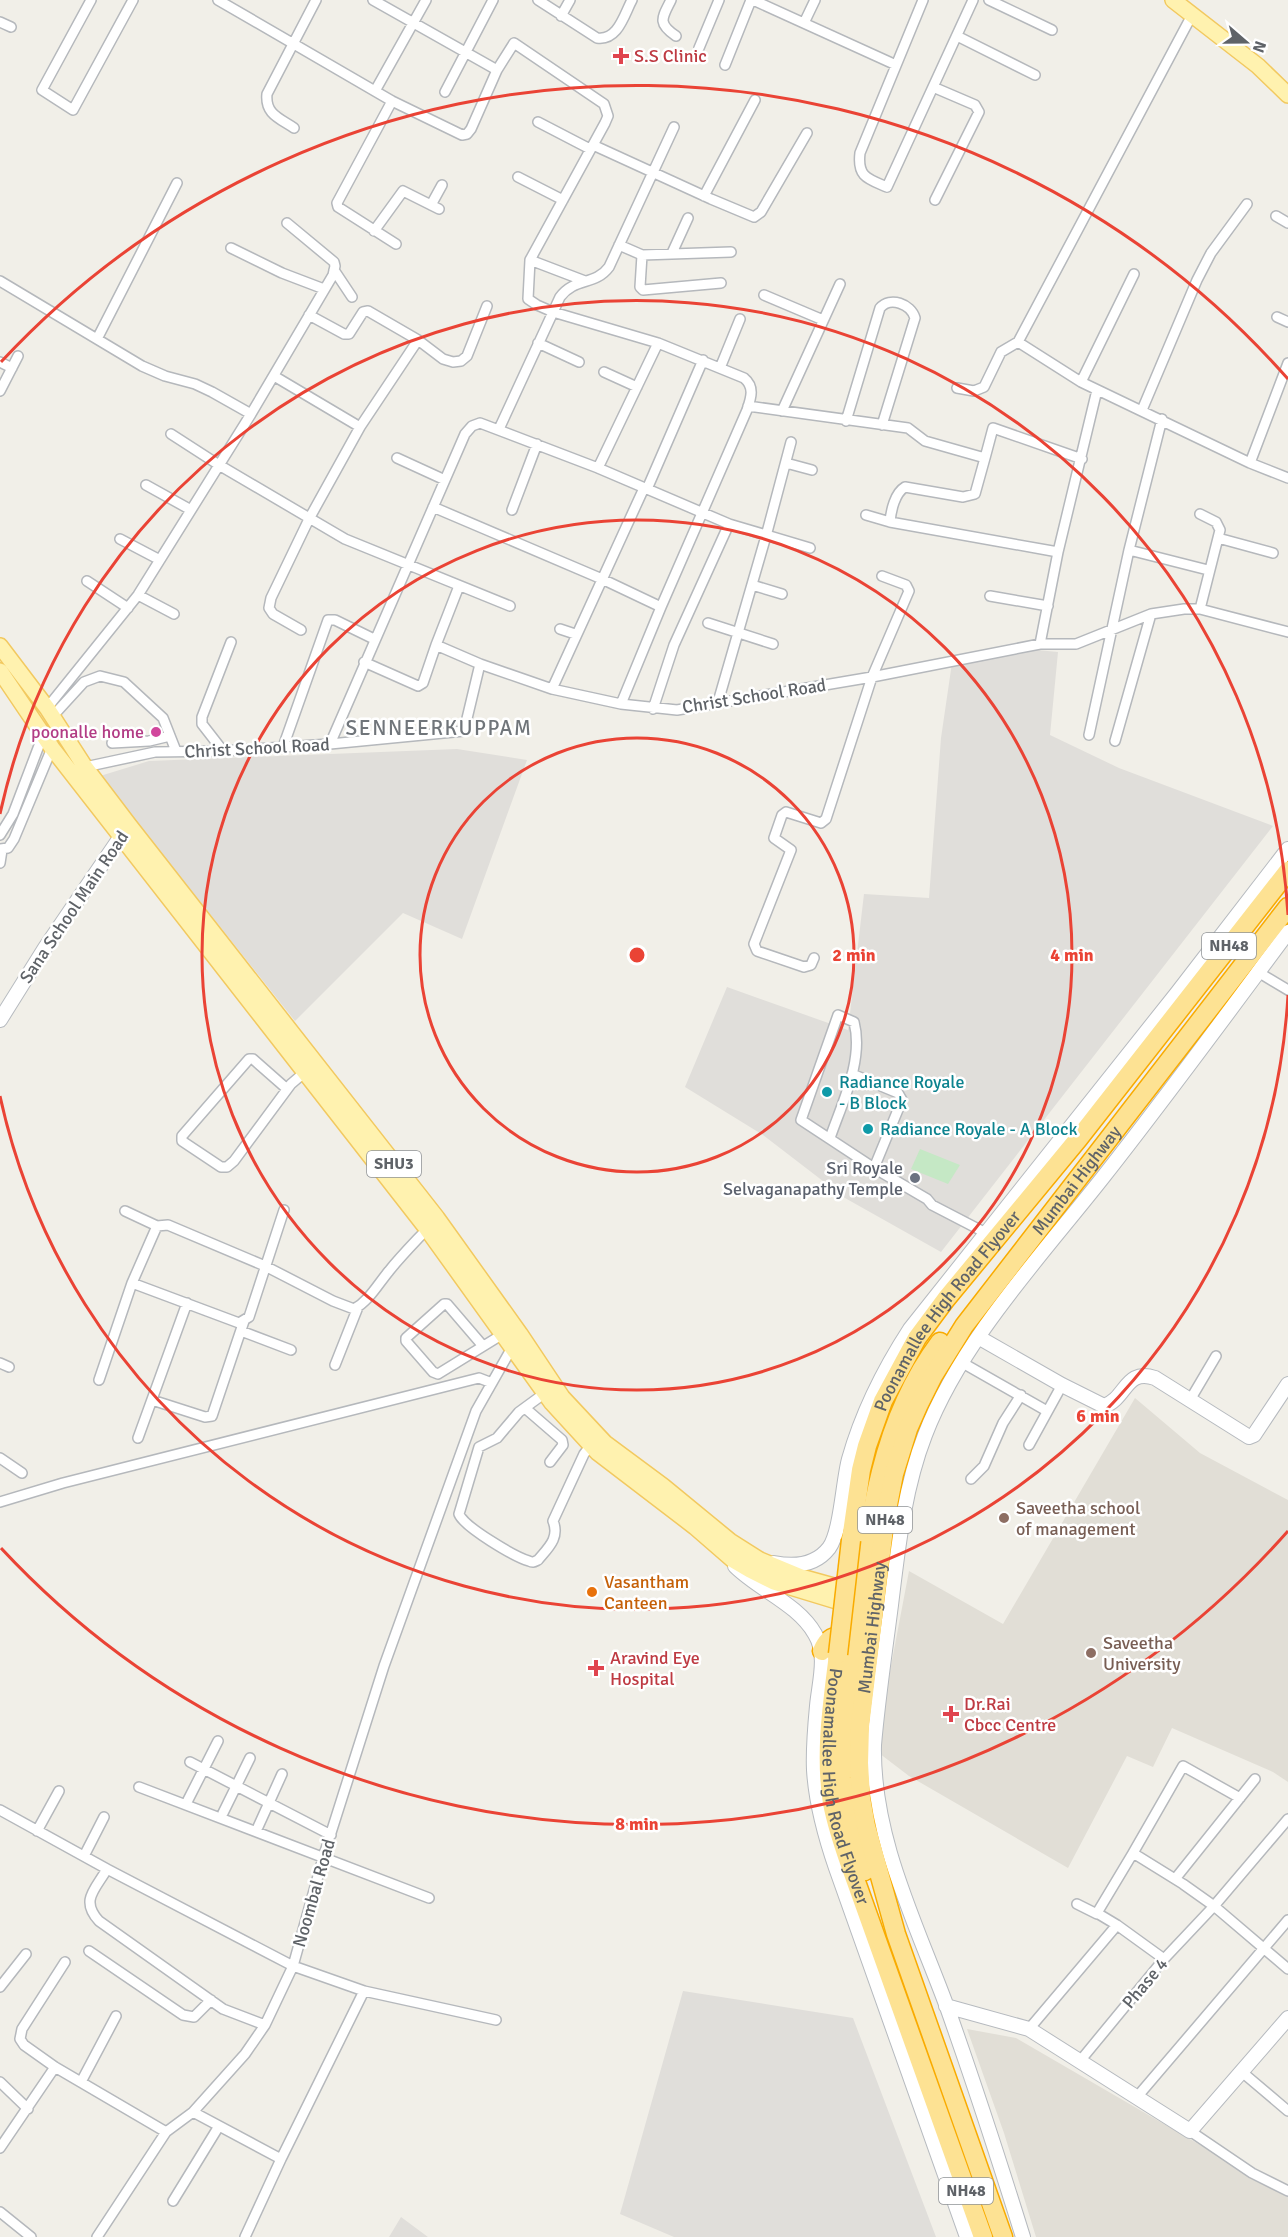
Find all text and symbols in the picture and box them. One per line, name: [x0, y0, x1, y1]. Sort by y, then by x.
north arrow: [1216, 12, 1276, 72]
text: N: [1248, 38, 1270, 55]
place label: S.S Clinic: [634, 45, 707, 67]
marker: S.S Clinic: [612, 47, 630, 65]
street label: Christ School Road: [680, 674, 828, 718]
district label: SENNEERKUPPAM: [346, 715, 532, 741]
place label: poonalle home: [31, 721, 144, 743]
marker: poonalle home: [149, 725, 163, 739]
street label: Christ School Road: [184, 733, 330, 763]
street label: Sana School Main Road: [15, 827, 133, 987]
road number: NH48: [1202, 933, 1256, 959]
text: 2 min: [832, 944, 876, 966]
text: 4 min: [1050, 944, 1094, 966]
centre of rings: [627, 945, 647, 965]
place label: Radiance Royale - B Block: [839, 1071, 964, 1114]
marker: Radiance Royale - B Block: [820, 1085, 834, 1099]
place label: Radiance Royale - A Block: [880, 1118, 1078, 1140]
street label: Mumbai Highway: [1027, 1121, 1126, 1240]
marker: Radiance Royale - A Block: [861, 1122, 875, 1136]
road number: SHU3: [367, 1151, 421, 1177]
place label: Sri Royale Selvaganapathy Temple: [723, 1157, 903, 1200]
marker: Sri Royale Selvaganapathy Temple: [908, 1171, 922, 1185]
street label: Poonamallee High Road Flyover: [869, 1206, 1026, 1414]
text: 6 min: [1076, 1405, 1120, 1427]
place label: Saveetha school of management: [1016, 1497, 1140, 1540]
road number: NH48: [858, 1507, 912, 1533]
marker: Saveetha school of management: [997, 1511, 1011, 1525]
street label: Mumbai Highway: [853, 1560, 891, 1695]
place label: Vasantham Canteen: [604, 1571, 689, 1614]
marker: Vasantham Canteen: [585, 1585, 599, 1599]
place label: Saveetha University: [1103, 1632, 1181, 1675]
marker: Saveetha University: [1084, 1646, 1098, 1660]
place label: Aravind Eye Hospital: [610, 1647, 700, 1690]
marker: Aravind Eye Hospital: [587, 1659, 605, 1677]
street label: Poonamallee High Road Flyover: [818, 1667, 874, 1908]
place label: Dr.Rai Cbcc Centre: [964, 1693, 1056, 1736]
marker: Dr.Rai Cbcc Centre: [942, 1705, 960, 1723]
text: 8 min: [615, 1813, 659, 1835]
street label: Noombal Road: [288, 1836, 340, 1950]
street label: Phase 4: [1117, 1953, 1173, 2013]
road number: NH48: [939, 2178, 993, 2204]

